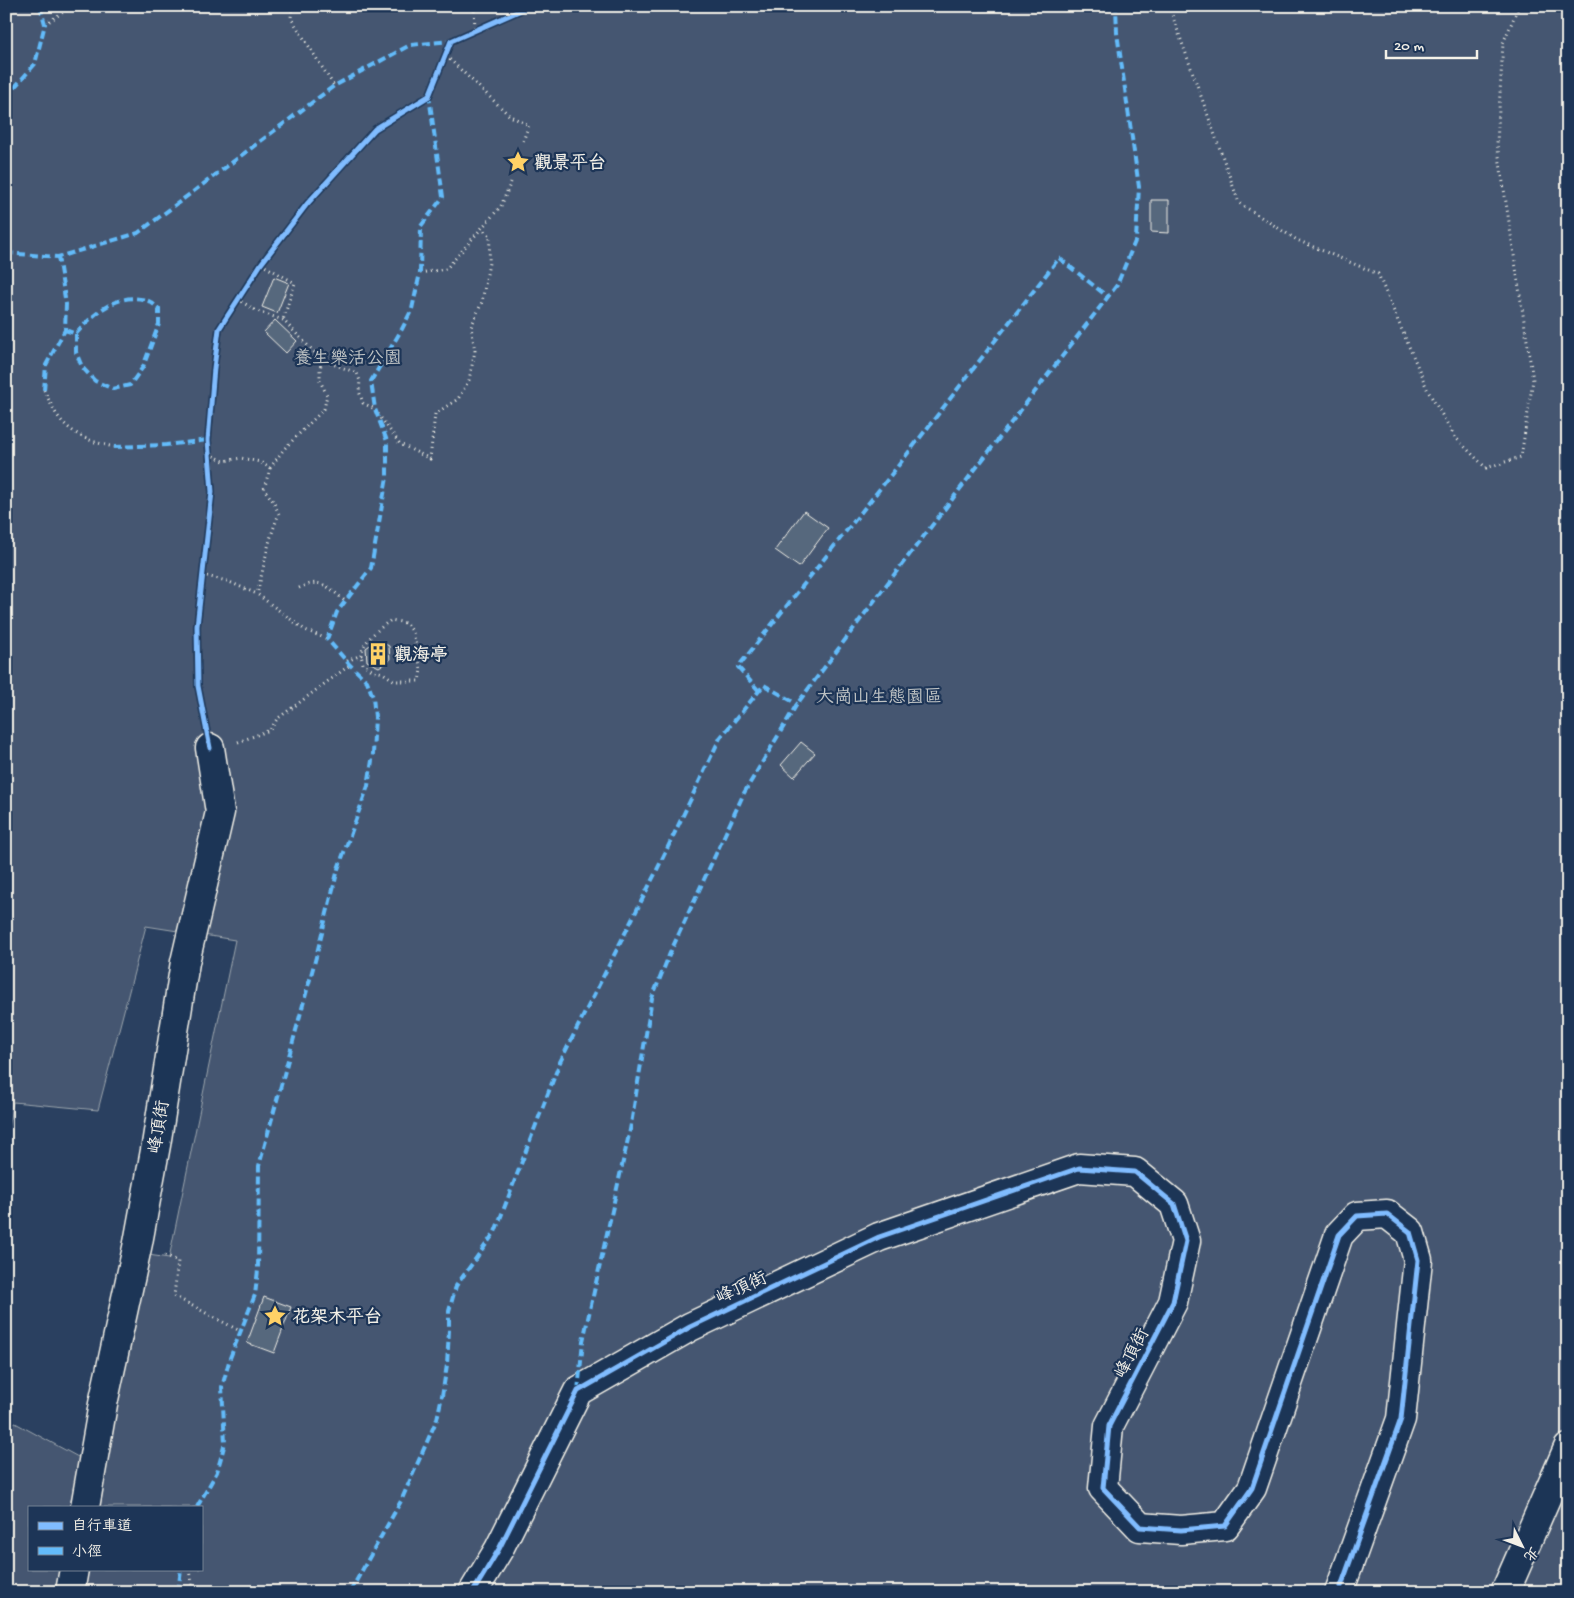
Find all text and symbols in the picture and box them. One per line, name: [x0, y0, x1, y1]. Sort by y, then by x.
scale bar: [1386, 28, 1478, 60]
text: 20 m: [1394, 38, 1424, 56]
place icon: 觀景平台: [505, 149, 531, 175]
place label: 觀景平台: [534, 153, 606, 175]
park label: 養生樂活公園: [294, 348, 402, 370]
building icon: 觀海亭: [365, 641, 391, 667]
place label: 觀海亭: [394, 645, 448, 667]
park label: 大崗山生態園區: [816, 686, 942, 709]
street label: 峰頂街: [145, 1099, 175, 1156]
street label: 峰頂街: [713, 1267, 771, 1310]
place icon: 花架木平台: [262, 1303, 288, 1329]
place label: 花架木平台: [292, 1307, 382, 1329]
street label: 峰頂街: [1111, 1325, 1155, 1383]
legend: [28, 1506, 202, 1570]
text: 自行車道: [72, 1518, 132, 1536]
north arrow: [1496, 1520, 1546, 1570]
text: 北: [1519, 1542, 1541, 1564]
text: 小徑: [72, 1544, 102, 1562]

